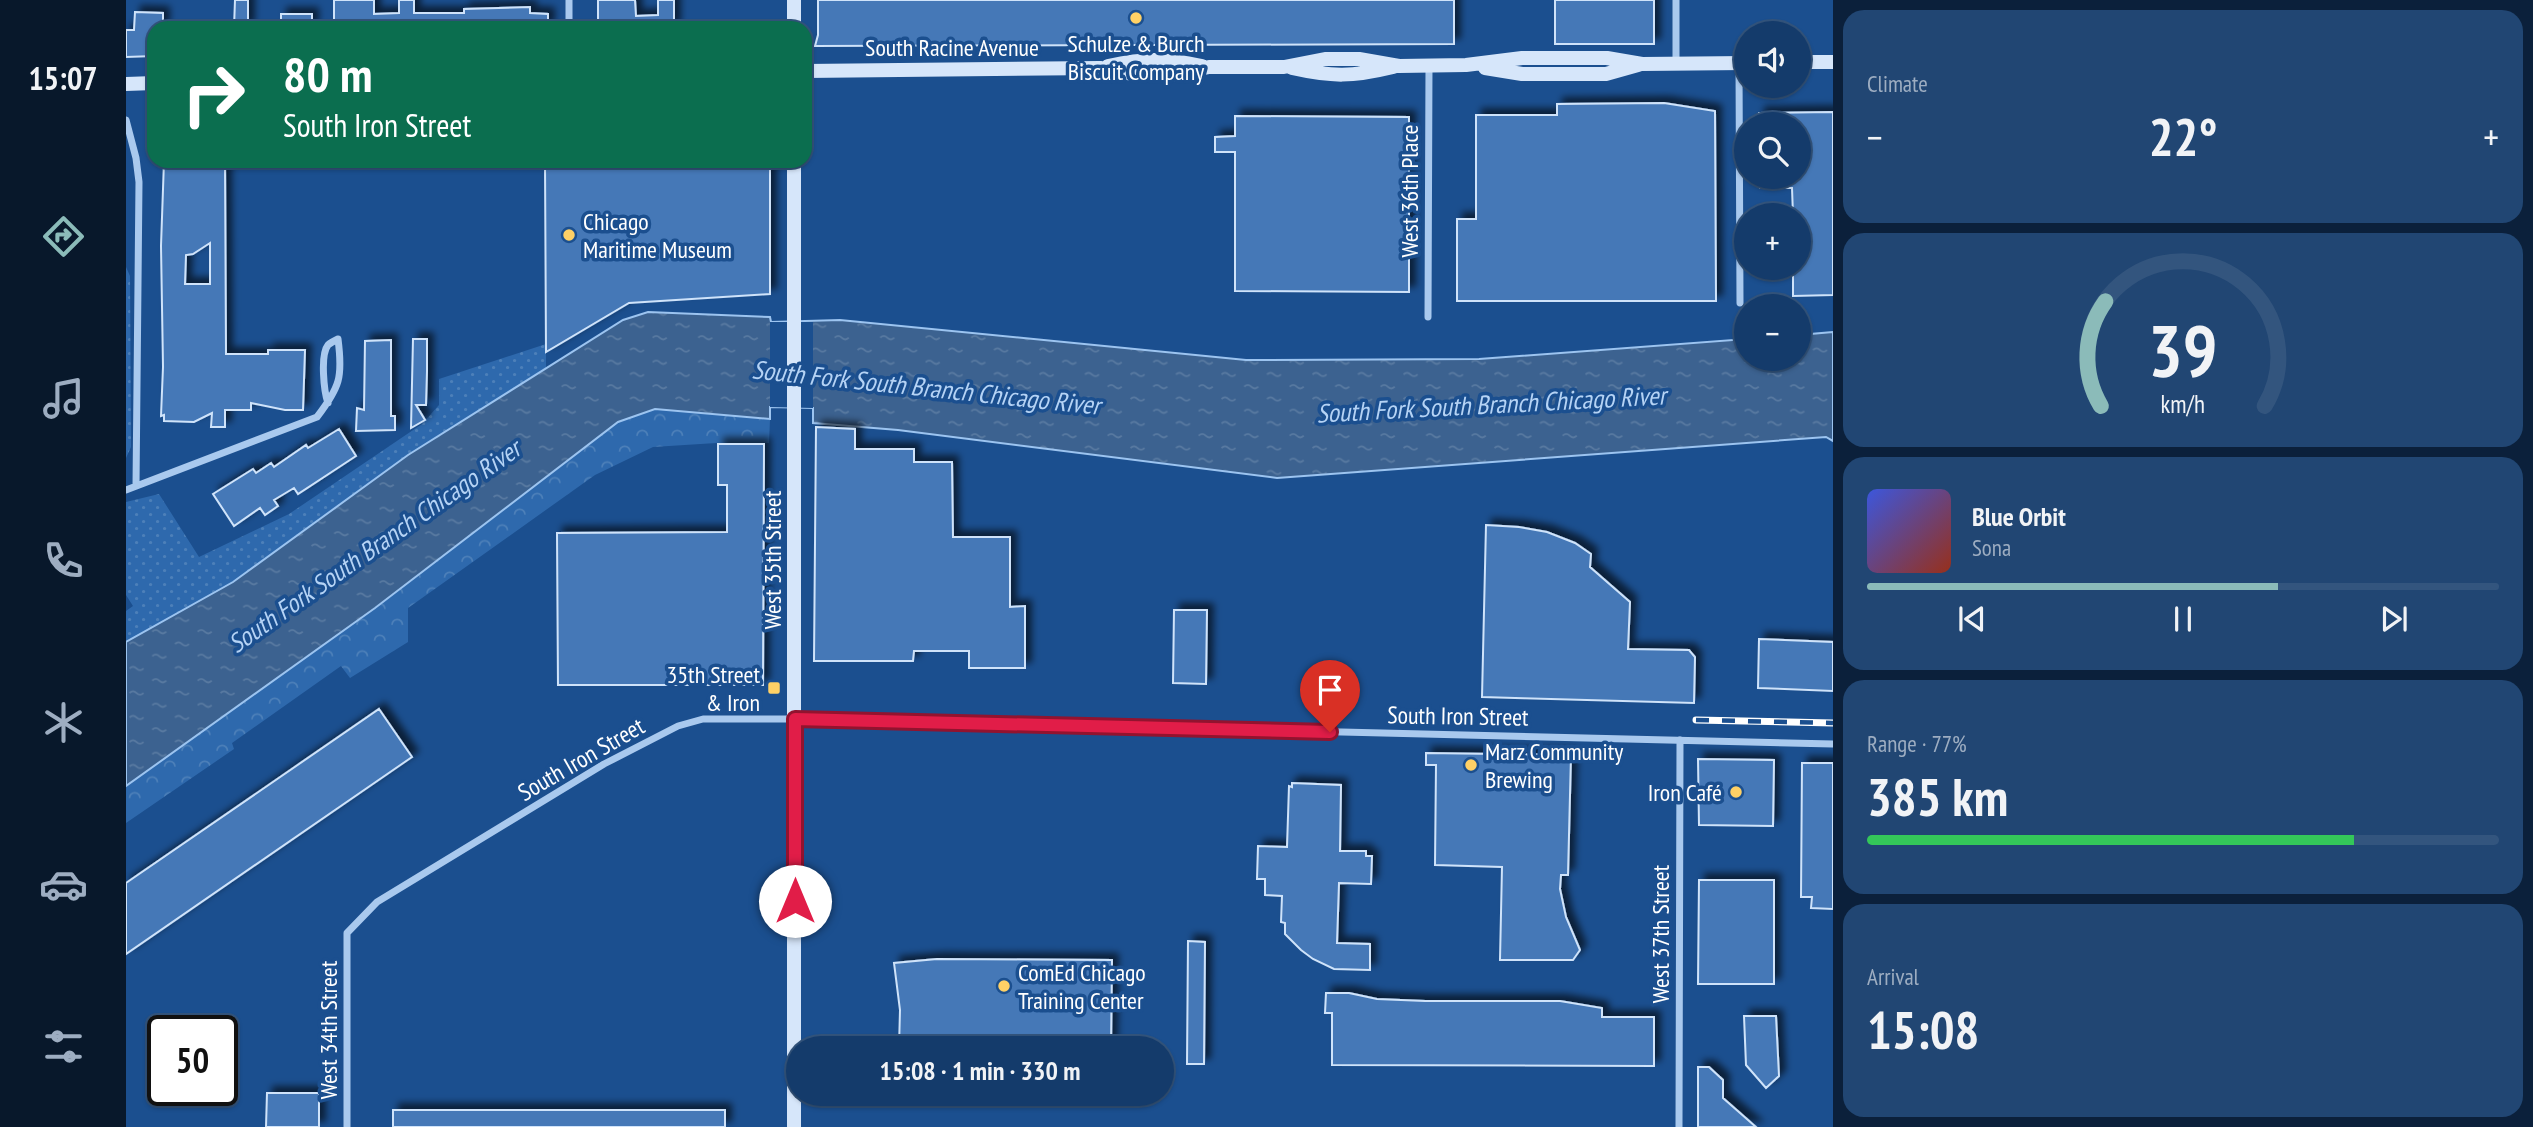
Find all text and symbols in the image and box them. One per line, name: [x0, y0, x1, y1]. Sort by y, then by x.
marker: Schulze & Burch Biscuit Company: [1128, 10, 1144, 26]
map controls: [1734, 21, 1811, 371]
button: sound: [1734, 21, 1811, 98]
place label: Schulze & Burch Biscuit Company: [1068, 28, 1204, 87]
street label: South Racine Avenue: [865, 32, 1039, 63]
text: 80 m: [283, 42, 372, 106]
icon: right: [168, 49, 259, 140]
text: 15:07: [28, 57, 98, 99]
text: Climate: [1867, 69, 1928, 98]
text: 22°: [2149, 103, 2217, 170]
text: South Iron Street: [283, 104, 471, 146]
button: search: [1734, 112, 1811, 189]
text: −: [1867, 112, 1883, 161]
text: +: [2483, 112, 2499, 161]
street label: West 36th Place: [1394, 125, 1425, 257]
button: +: [1734, 203, 1811, 280]
place label: Chicago Maritime Museum: [583, 206, 732, 265]
icon: directions: [39, 212, 88, 261]
marker: Chicago Maritime Museum: [561, 227, 577, 243]
button: −: [1734, 294, 1811, 371]
text: 39: [2148, 303, 2218, 397]
water label: South Fork South Branch Chicago River: [750, 352, 1105, 422]
icon: music: [39, 374, 88, 423]
water label: South Fork South Branch Chicago River: [1316, 378, 1670, 430]
text: km/h: [2161, 388, 2205, 420]
water label: South Fork South Branch Chicago River: [221, 430, 530, 660]
street label: West 35th Street: [757, 490, 788, 629]
text: Blue Orbit: [1972, 500, 2066, 533]
text: Sona: [1972, 533, 2011, 562]
icon: phone: [39, 536, 88, 585]
icon: previous: [1953, 600, 1991, 638]
icon: pause: [2164, 600, 2202, 638]
icon: next: [2375, 600, 2413, 638]
place label: 35th Street & Iron: [666, 659, 760, 718]
pin: [1300, 660, 1360, 732]
icon: arrive: [1311, 671, 1349, 709]
marker: 35th Street & Iron: [766, 680, 782, 696]
icon: climate: [39, 698, 88, 747]
street label: South Iron Street: [1387, 699, 1529, 733]
street label: South Iron Street: [512, 710, 650, 808]
text: Range · 77%: [1867, 729, 1967, 758]
place label: Marz Community Brewing: [1485, 736, 1623, 795]
marker: Marz Community Brewing: [1463, 757, 1479, 773]
text: 385 km: [1867, 763, 2008, 830]
place label: Iron Café: [1648, 777, 1722, 808]
marker: Iron Café: [1728, 784, 1744, 800]
icon: car: [39, 860, 88, 909]
position arrow: [758, 864, 832, 938]
street label: West 37th Street: [1645, 864, 1676, 1003]
place label: ComEd Chicago Training Center: [1018, 957, 1146, 1016]
street label: West 34th Street: [313, 960, 344, 1099]
text: Arrival: [1867, 962, 1919, 991]
marker: ComEd Chicago Training Center: [996, 978, 1012, 994]
text: 15:08: [1867, 996, 1979, 1063]
speed limit sign: 50: [147, 1015, 238, 1106]
icon: filters: [39, 1022, 88, 1071]
text: 15:08 · 1 min · 330 m: [880, 1054, 1080, 1087]

